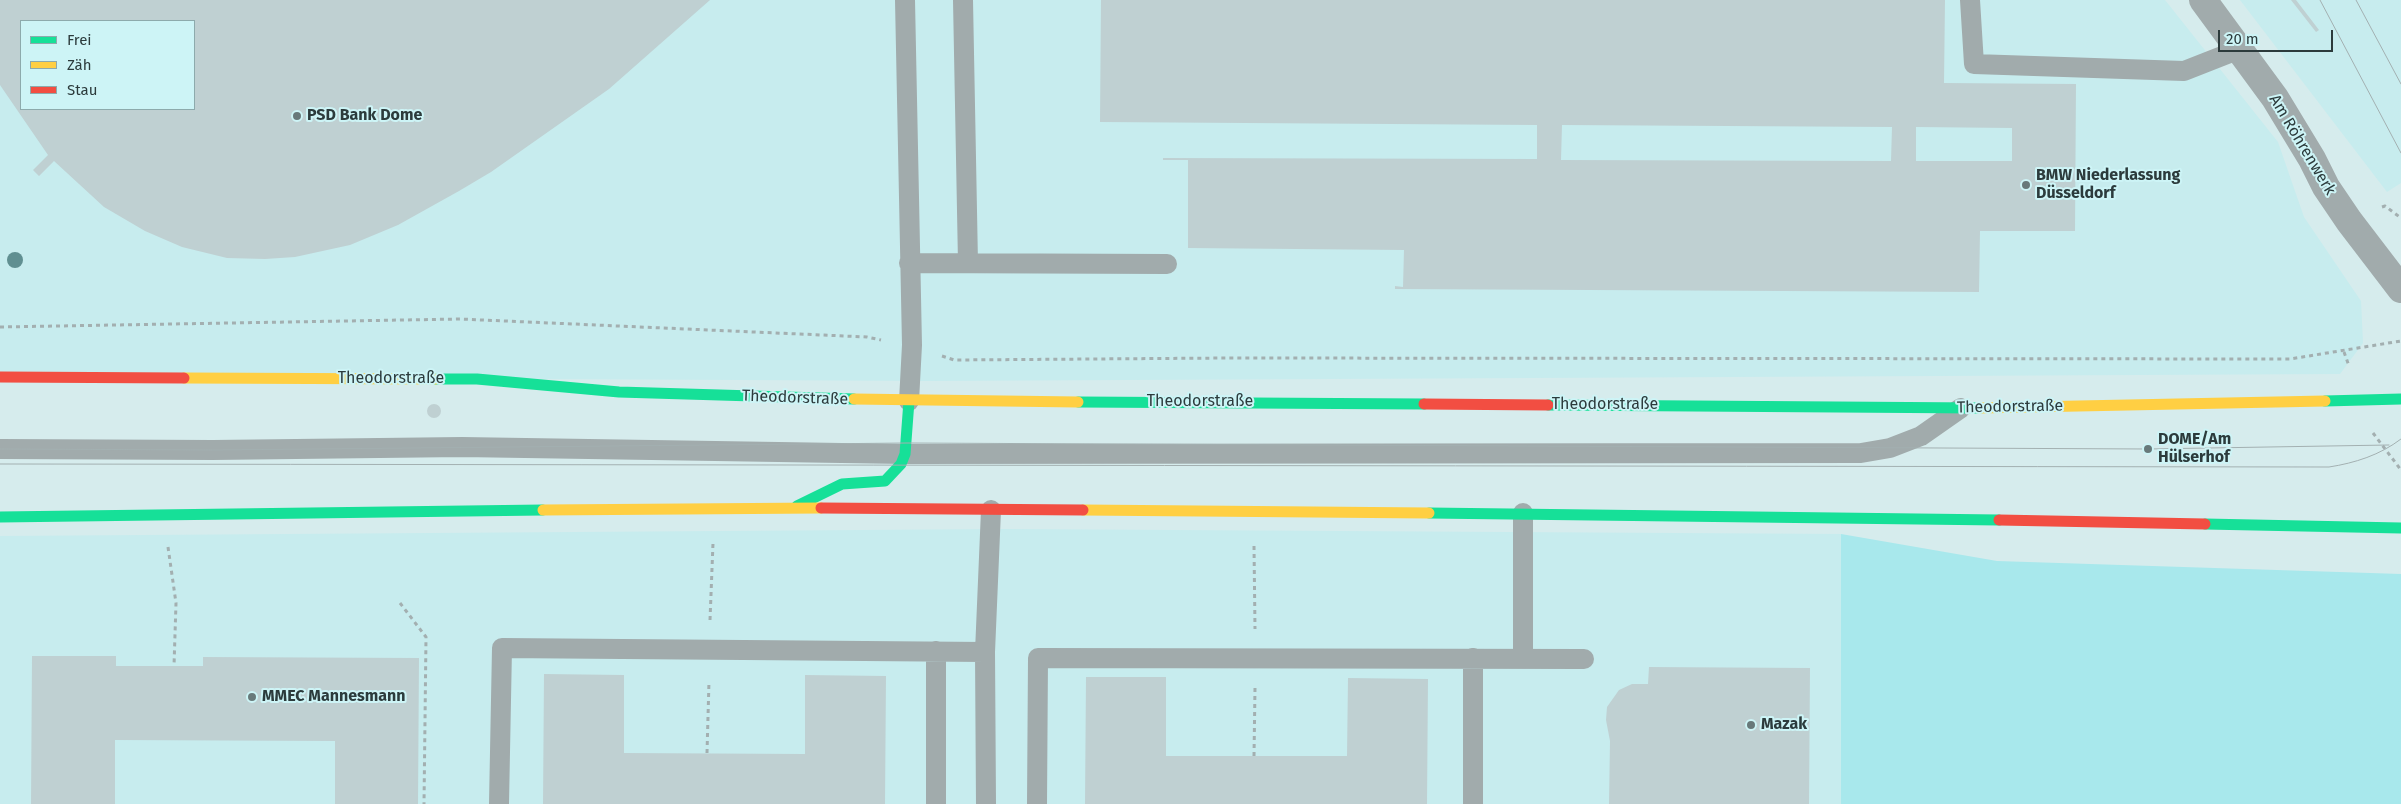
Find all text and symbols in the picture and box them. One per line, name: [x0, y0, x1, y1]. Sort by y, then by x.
legend: [20, 20, 195, 110]
scale bar: [2221, 20, 2336, 52]
text: 20 m: [2226, 30, 2259, 48]
text: Frei: [67, 31, 92, 49]
text: Zäh: [67, 56, 92, 74]
text: Stau: [67, 81, 97, 99]
street label: Am Röhrenwerk: [2265, 91, 2339, 199]
place label: PSD Bank Dome: [307, 106, 422, 126]
marker: PSD Bank Dome: [291, 110, 303, 122]
place label: BMW Niederlassung Düsseldorf: [2036, 166, 2180, 204]
marker: BMW Niederlassung Düsseldorf: [2020, 179, 2032, 191]
street label: Theodorstraße: [338, 369, 444, 389]
street label: Theodorstraße: [742, 387, 848, 409]
street label: Theodorstraße: [1147, 392, 1253, 412]
street label: Theodorstraße: [1552, 395, 1658, 415]
street label: Theodorstraße: [1957, 396, 2063, 418]
place label: DOME/Am Hülserhof: [2158, 430, 2231, 468]
marker: DOME/Am Hülserhof: [2142, 443, 2154, 455]
place label: MMEC Mannesmann: [262, 687, 405, 707]
marker: MMEC Mannesmann: [246, 691, 258, 703]
place label: Mazak: [1761, 715, 1807, 735]
marker: Mazak: [1745, 719, 1757, 731]

